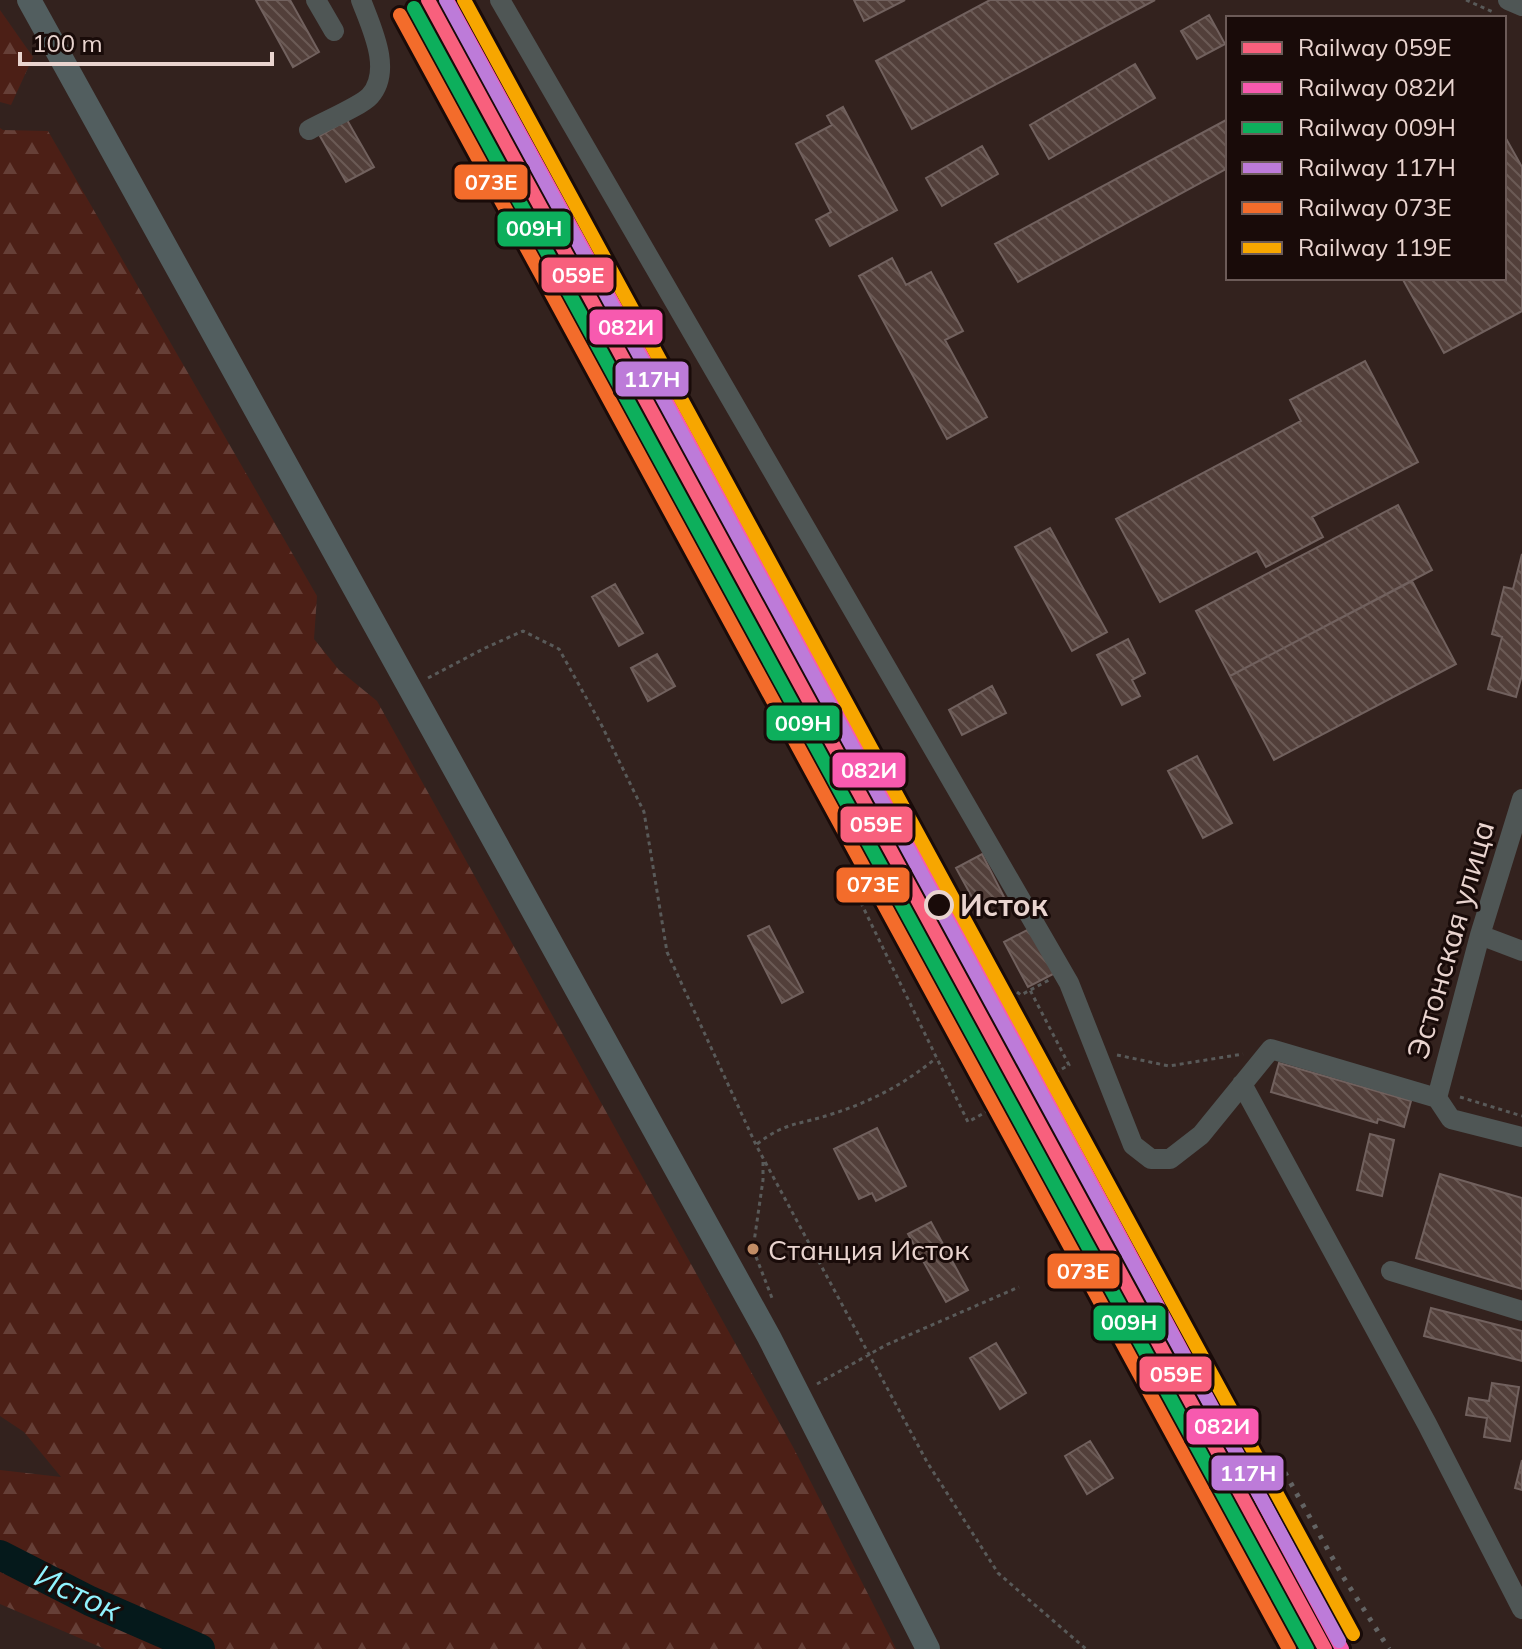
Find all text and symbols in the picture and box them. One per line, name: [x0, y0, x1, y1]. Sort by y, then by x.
scale bar: [20, 16, 272, 66]
legend: [1226, 16, 1506, 280]
text: 100 m: [32, 28, 103, 58]
text: Railway 059Е: [1298, 32, 1452, 62]
text: Railway 082И: [1298, 72, 1455, 102]
text: Railway 009Н: [1298, 112, 1456, 142]
text: Railway 117Н: [1298, 152, 1456, 182]
line badge: 073Е: [453, 163, 529, 201]
text: 073Е: [465, 168, 517, 196]
text: Railway 073Е: [1298, 192, 1452, 222]
line badge: 009Н: [496, 210, 572, 248]
text: 009Н: [506, 214, 562, 242]
text: Railway 119Е: [1298, 232, 1452, 262]
line badge: 059Е: [540, 256, 615, 294]
text: 059Е: [552, 261, 604, 289]
line badge: 082И: [588, 308, 664, 346]
text: 082И: [598, 313, 654, 341]
line badge: 117Н: [614, 360, 690, 398]
text: 117Н: [624, 365, 680, 393]
line badge: 009Н: [765, 704, 841, 742]
text: 009Н: [775, 709, 831, 737]
line badge: 082И: [831, 751, 907, 789]
text: 082И: [841, 756, 897, 784]
line badge: 059Е: [839, 805, 914, 844]
text: 059Е: [850, 810, 902, 838]
street label: Эстонская улица: [1398, 816, 1502, 1064]
line badge: 073Е: [835, 866, 911, 904]
text: 073Е: [847, 870, 899, 898]
place label: Исток: [960, 886, 1049, 924]
marker: Исток: [925, 891, 953, 919]
place label: Станция Исток: [768, 1232, 970, 1267]
marker: Станция Исток: [745, 1241, 761, 1257]
line badge: 073Е: [1046, 1252, 1121, 1290]
text: 073Е: [1057, 1257, 1109, 1285]
line badge: 009Н: [1092, 1304, 1167, 1342]
text: 009Н: [1101, 1308, 1157, 1336]
line badge: 059Е: [1138, 1355, 1213, 1393]
text: 059Е: [1150, 1360, 1202, 1388]
line badge: 082И: [1185, 1407, 1260, 1446]
text: 082И: [1194, 1412, 1250, 1440]
line badge: 117Н: [1210, 1454, 1285, 1492]
text: 117Н: [1220, 1459, 1276, 1487]
water label: Исток: [29, 1555, 128, 1630]

